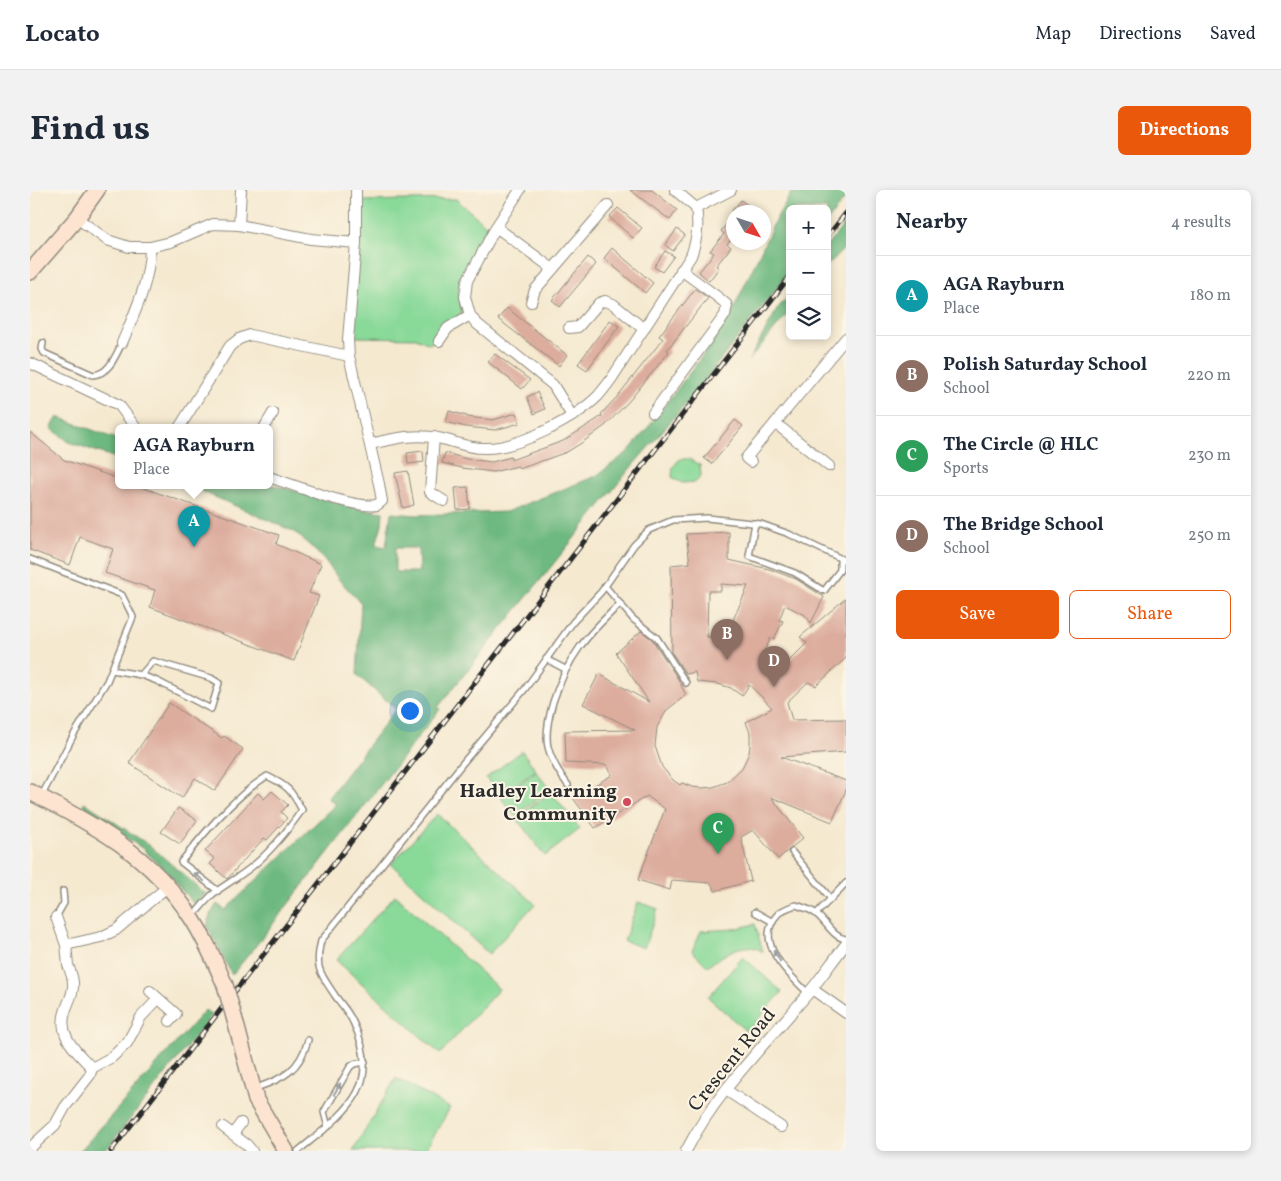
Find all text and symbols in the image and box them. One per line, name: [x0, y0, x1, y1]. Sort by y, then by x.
text: Locato: [25, 18, 100, 52]
text: Map: [1035, 22, 1071, 47]
text: Directions: [1099, 22, 1182, 47]
text: Saved: [1210, 22, 1256, 47]
text: Find us: [30, 106, 150, 154]
button: Directions: [1118, 106, 1251, 155]
north arrow: [726, 205, 771, 250]
map controls: [786, 205, 831, 340]
button: +: [786, 205, 831, 250]
text: Nearby: [896, 208, 967, 237]
text: 4 results: [1171, 212, 1231, 234]
button: −: [786, 250, 831, 295]
text: AGA Rayburn: [943, 272, 1065, 298]
text: A: [906, 285, 918, 307]
text: 180 m: [1190, 285, 1231, 307]
button: layers: [786, 295, 831, 340]
text: Place: [943, 298, 980, 320]
text: Polish Saturday School: [943, 352, 1147, 378]
text: B: [907, 365, 917, 387]
text: 220 m: [1187, 365, 1231, 387]
text: School: [943, 378, 990, 400]
popup: [115, 424, 273, 489]
text: The Circle @ HLC: [943, 432, 1098, 458]
text: AGA Rayburn: [133, 433, 255, 459]
text: C: [907, 445, 917, 467]
text: 230 m: [1188, 445, 1231, 467]
text: Sports: [943, 458, 989, 480]
text: Place: [133, 459, 170, 481]
pin: A: [178, 506, 210, 547]
text: The Bridge School: [943, 512, 1104, 538]
text: D: [906, 525, 918, 547]
text: 250 m: [1188, 525, 1231, 547]
text: School: [943, 538, 990, 560]
button: Save: [896, 590, 1059, 639]
button: Share: [1069, 590, 1231, 639]
pin: B: [711, 619, 743, 660]
pin: D: [758, 646, 790, 687]
your location: [397, 698, 423, 724]
place label: Hadley Learning Community: [460, 778, 617, 829]
marker: Hadley Learning Community: [621, 796, 633, 808]
pin: C: [702, 813, 734, 854]
one-way arrow: [193, 871, 206, 882]
one-way arrow: [772, 950, 781, 963]
street label: Crescent Road: [682, 1002, 783, 1118]
one-way arrow: [333, 1083, 342, 1096]

